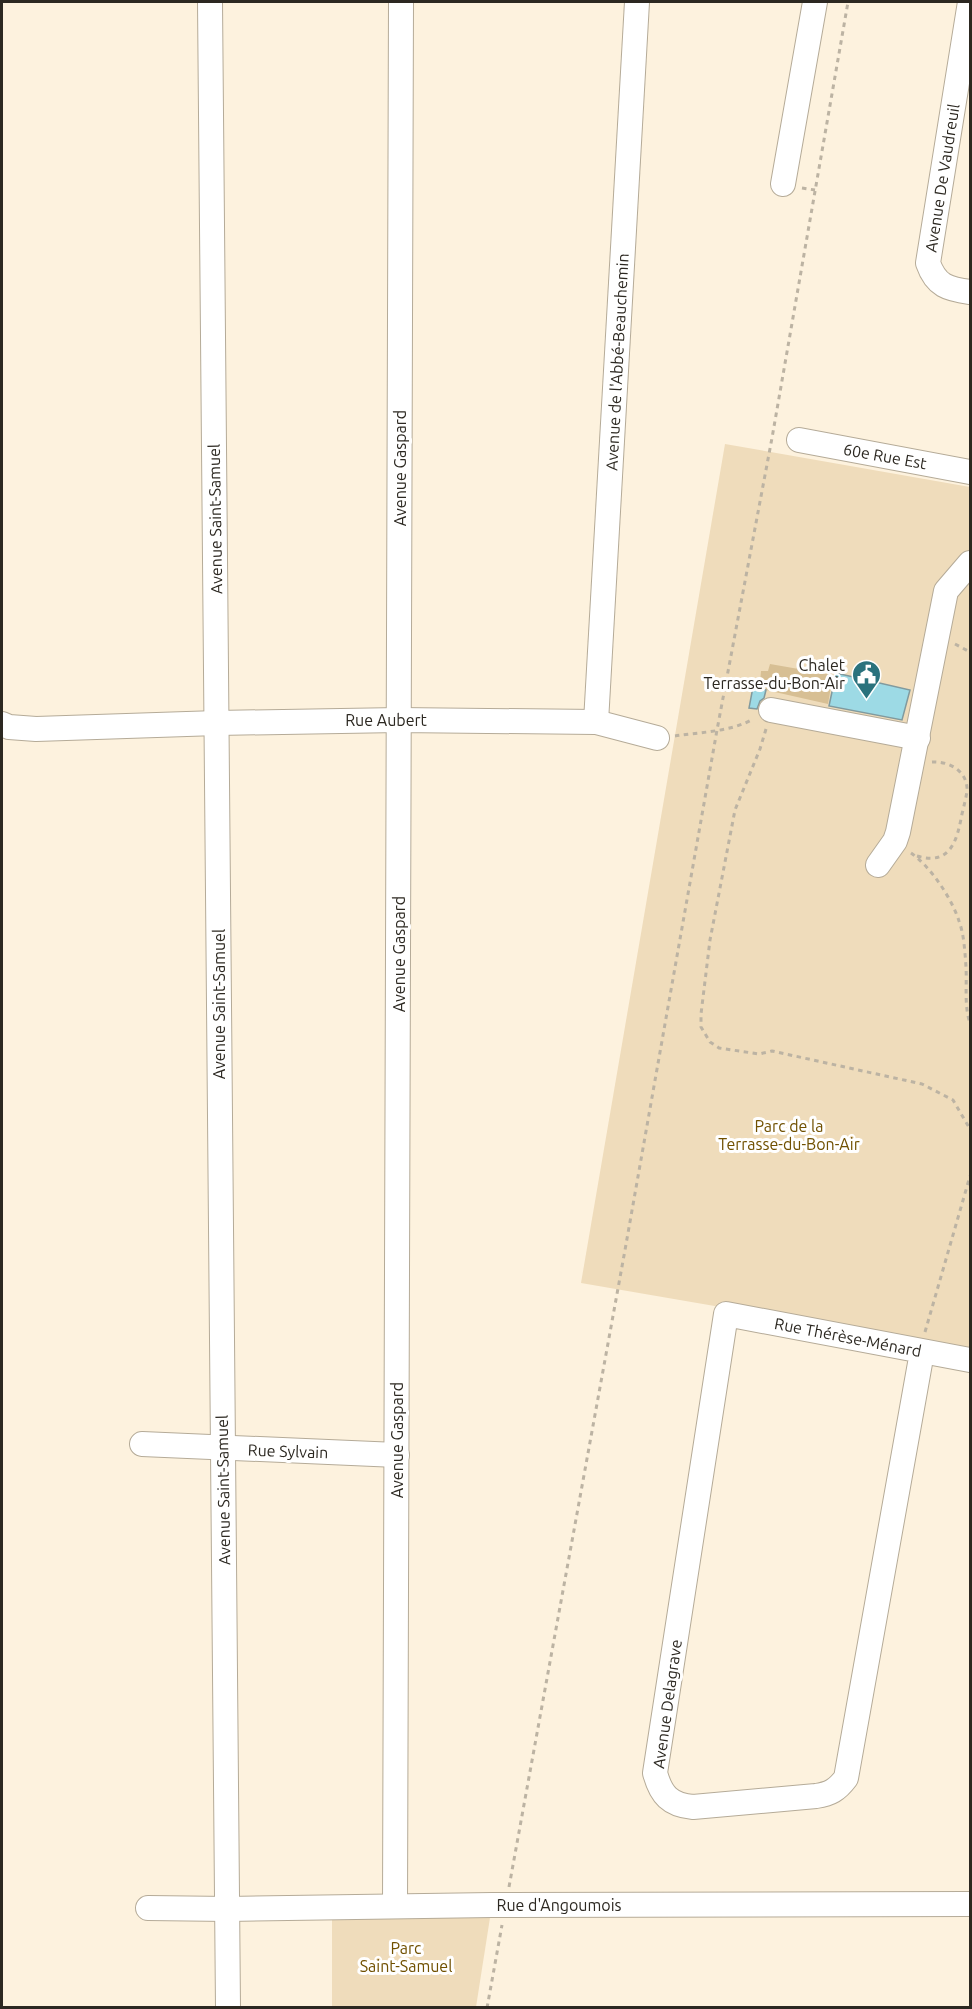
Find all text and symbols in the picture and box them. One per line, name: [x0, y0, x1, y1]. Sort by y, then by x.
street label: Avenue De Vaudreuil: [921, 102, 963, 254]
street label: Avenue de l'Abbé-Beauchemin: [602, 253, 632, 471]
street label: Avenue Gaspard: [391, 410, 409, 526]
street label: 60e Rue Est: [842, 440, 929, 472]
street label: Avenue Saint-Samuel: [205, 444, 225, 594]
place label: Chalet Terrasse-du-Bon-Air: [704, 656, 846, 692]
public building icon: Chalet Terrasse-du-Bon-Air: [850, 658, 882, 700]
street label: Rue Aubert: [345, 711, 428, 729]
street label: Avenue Gaspard: [390, 896, 408, 1012]
street label: Avenue Saint-Samuel: [210, 929, 228, 1079]
park label: Parc de la Terrasse-du-Bon-Air: [718, 1117, 860, 1153]
street label: Rue Thérèse-Ménard: [773, 1314, 923, 1360]
street label: Avenue Gaspard: [388, 1382, 406, 1498]
street label: Avenue Saint-Samuel: [213, 1415, 233, 1565]
street label: Rue Sylvain: [247, 1441, 329, 1461]
street label: Avenue Delagrave: [649, 1638, 685, 1770]
street label: Rue d'Angoumois: [496, 1896, 622, 1914]
park label: Parc Saint-Samuel: [360, 1939, 452, 1975]

